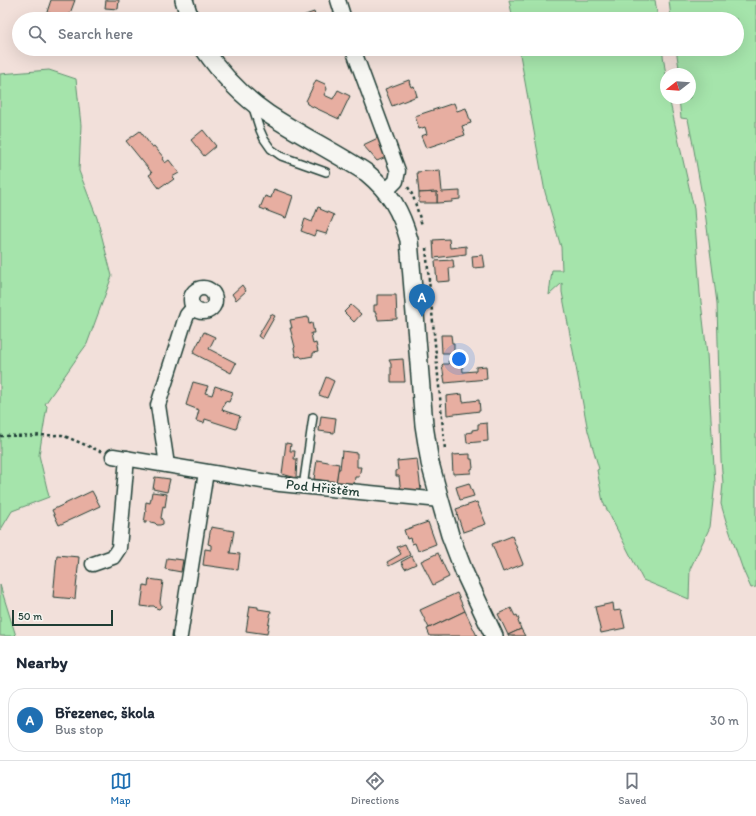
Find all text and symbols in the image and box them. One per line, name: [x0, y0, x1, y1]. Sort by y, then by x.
search box: [12, 12, 744, 56]
icon: search: [26, 23, 48, 45]
text: Search here: [58, 25, 133, 43]
north arrow: [660, 68, 696, 104]
pin: A: [409, 284, 435, 317]
your location: [449, 349, 469, 369]
street label: Pod Hřištěm: [285, 476, 361, 500]
scale bar: [12, 608, 113, 627]
text: 50 m: [18, 610, 42, 623]
text: Nearby: [16, 652, 68, 672]
text: Březenec, škola: [55, 704, 155, 722]
text: A: [26, 713, 34, 728]
text: 30 m: [710, 713, 739, 728]
text: Bus stop: [55, 722, 103, 737]
tab: Map: [110, 770, 132, 807]
tab: Directions: [351, 770, 399, 807]
tab: Saved: [618, 770, 646, 807]

